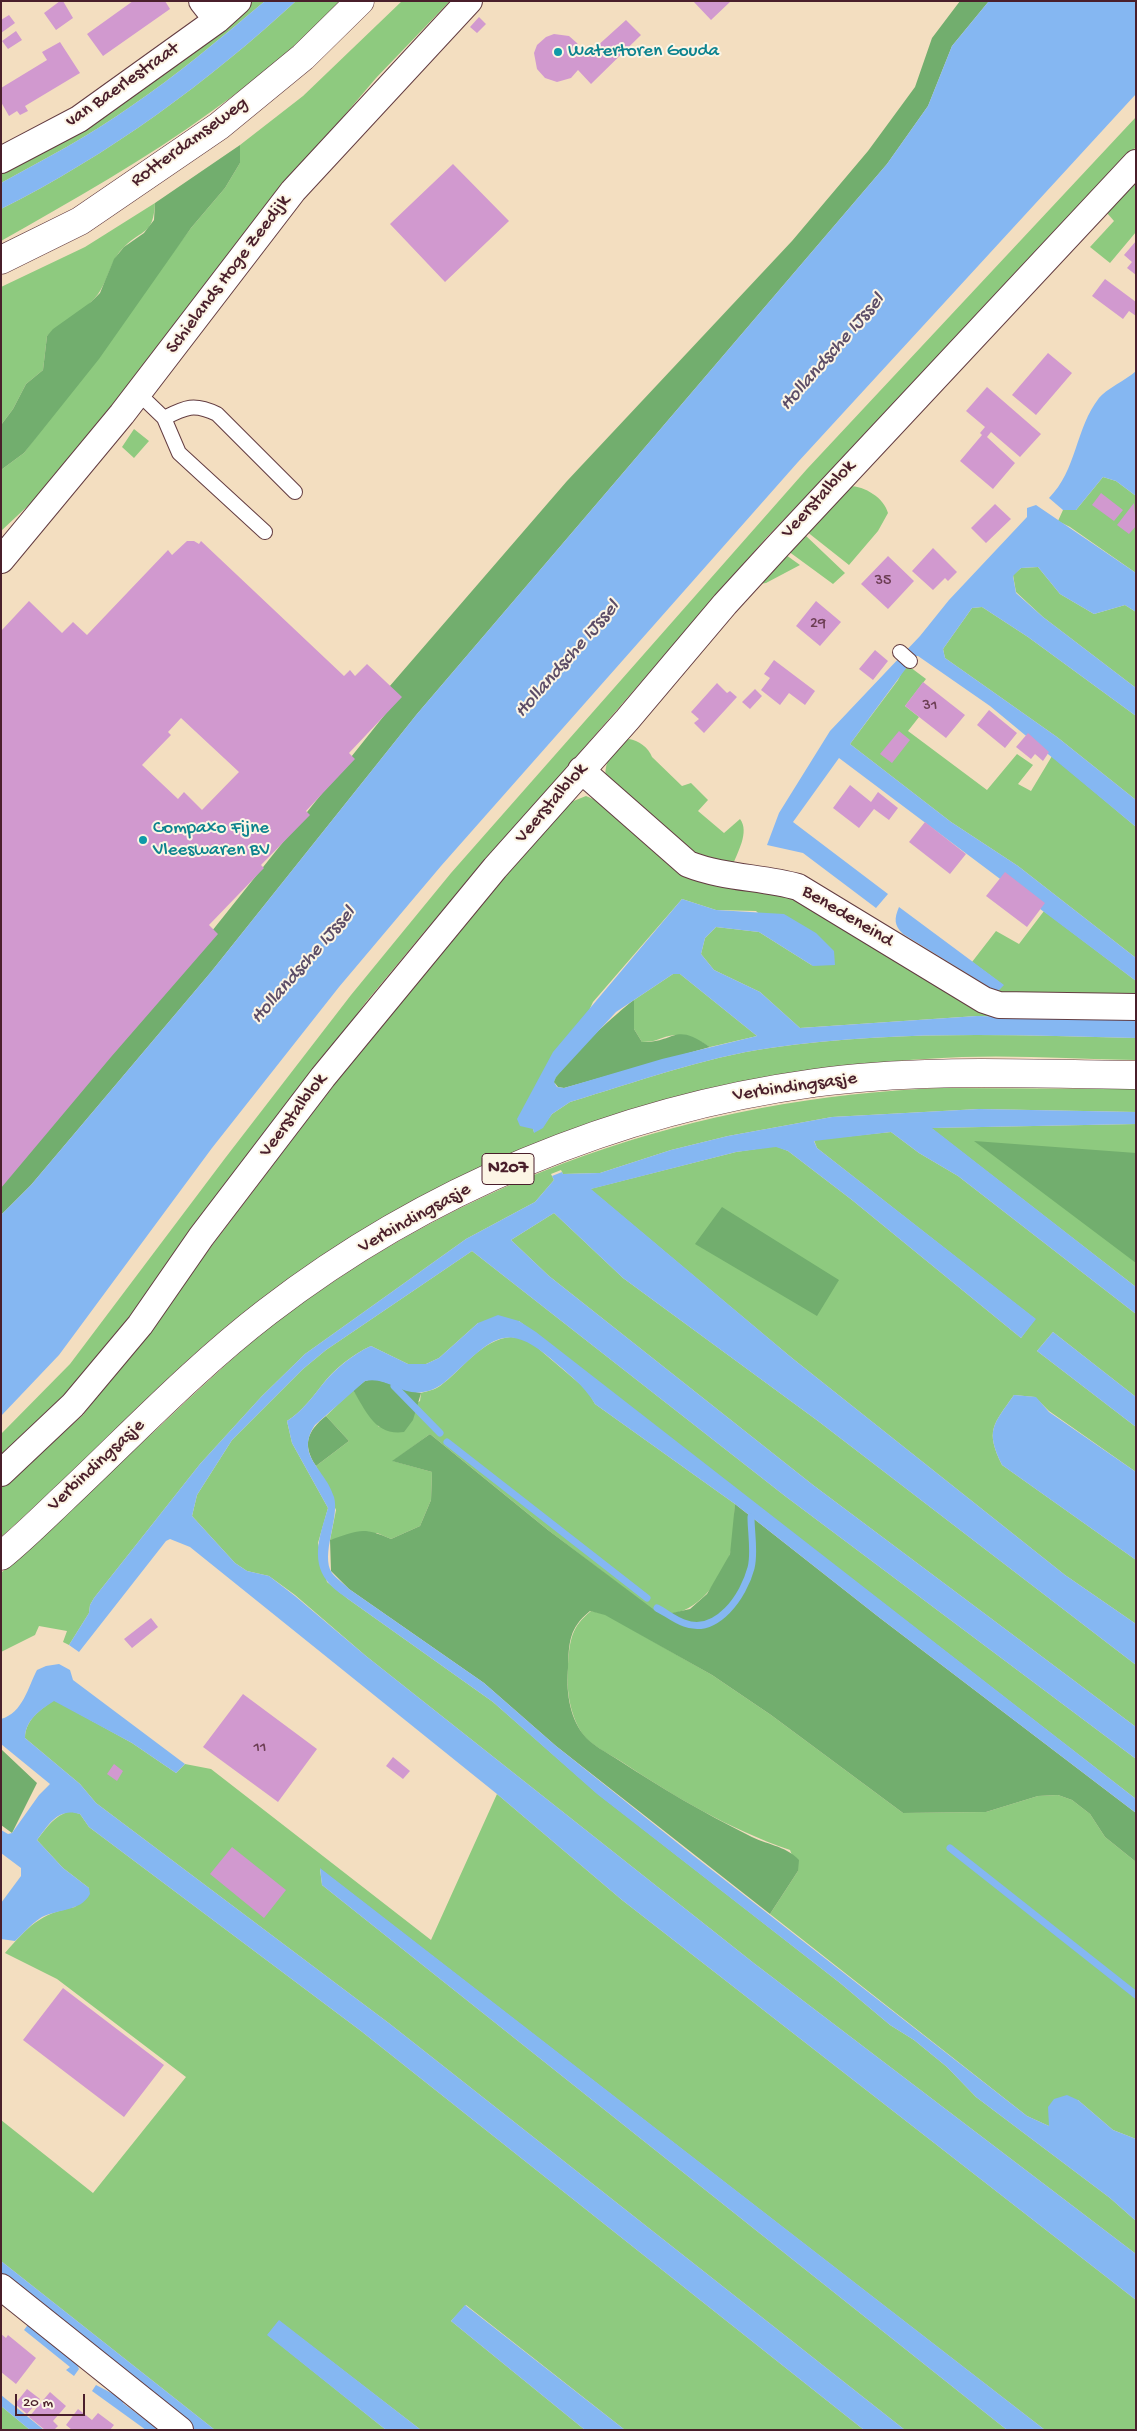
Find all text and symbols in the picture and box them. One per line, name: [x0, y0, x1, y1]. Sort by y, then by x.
street label: van Baerlestraat: [62, 38, 184, 134]
place label: Watertoren Gouda: [568, 41, 719, 63]
marker: Watertoren Gouda: [552, 46, 564, 58]
street label: Rotterdamseweg: [127, 93, 253, 193]
street label: Schielands Hoge Zeedijk: [162, 191, 296, 359]
water label: Hollandsche IJssel: [775, 289, 891, 417]
street label: Veerstalblok: [777, 456, 861, 544]
house number: 35: [875, 572, 891, 592]
water label: Hollandsche IJssel: [510, 596, 626, 724]
house number: 29: [810, 615, 826, 635]
house number: 31: [923, 697, 937, 717]
street label: Veerstalblok: [511, 759, 593, 849]
place label: Compaxo Fijne Vleeswaren BV: [153, 818, 270, 862]
marker: Compaxo Fijne Vleeswaren BV: [137, 834, 149, 846]
street label: Benedeneind: [797, 881, 897, 953]
water label: Hollandsche IJssel: [246, 902, 362, 1030]
street label: Verbindingsasje: [731, 1068, 859, 1108]
street label: Veerstalblok: [255, 1070, 333, 1162]
road number: N207: [482, 1154, 534, 1184]
street label: Verbindingsasje: [355, 1179, 475, 1259]
street label: Verbindingsasje: [43, 1415, 151, 1517]
house number: 11: [254, 1739, 266, 1759]
scale bar: [18, 2384, 88, 2416]
text: 20 m: [23, 2394, 53, 2412]

